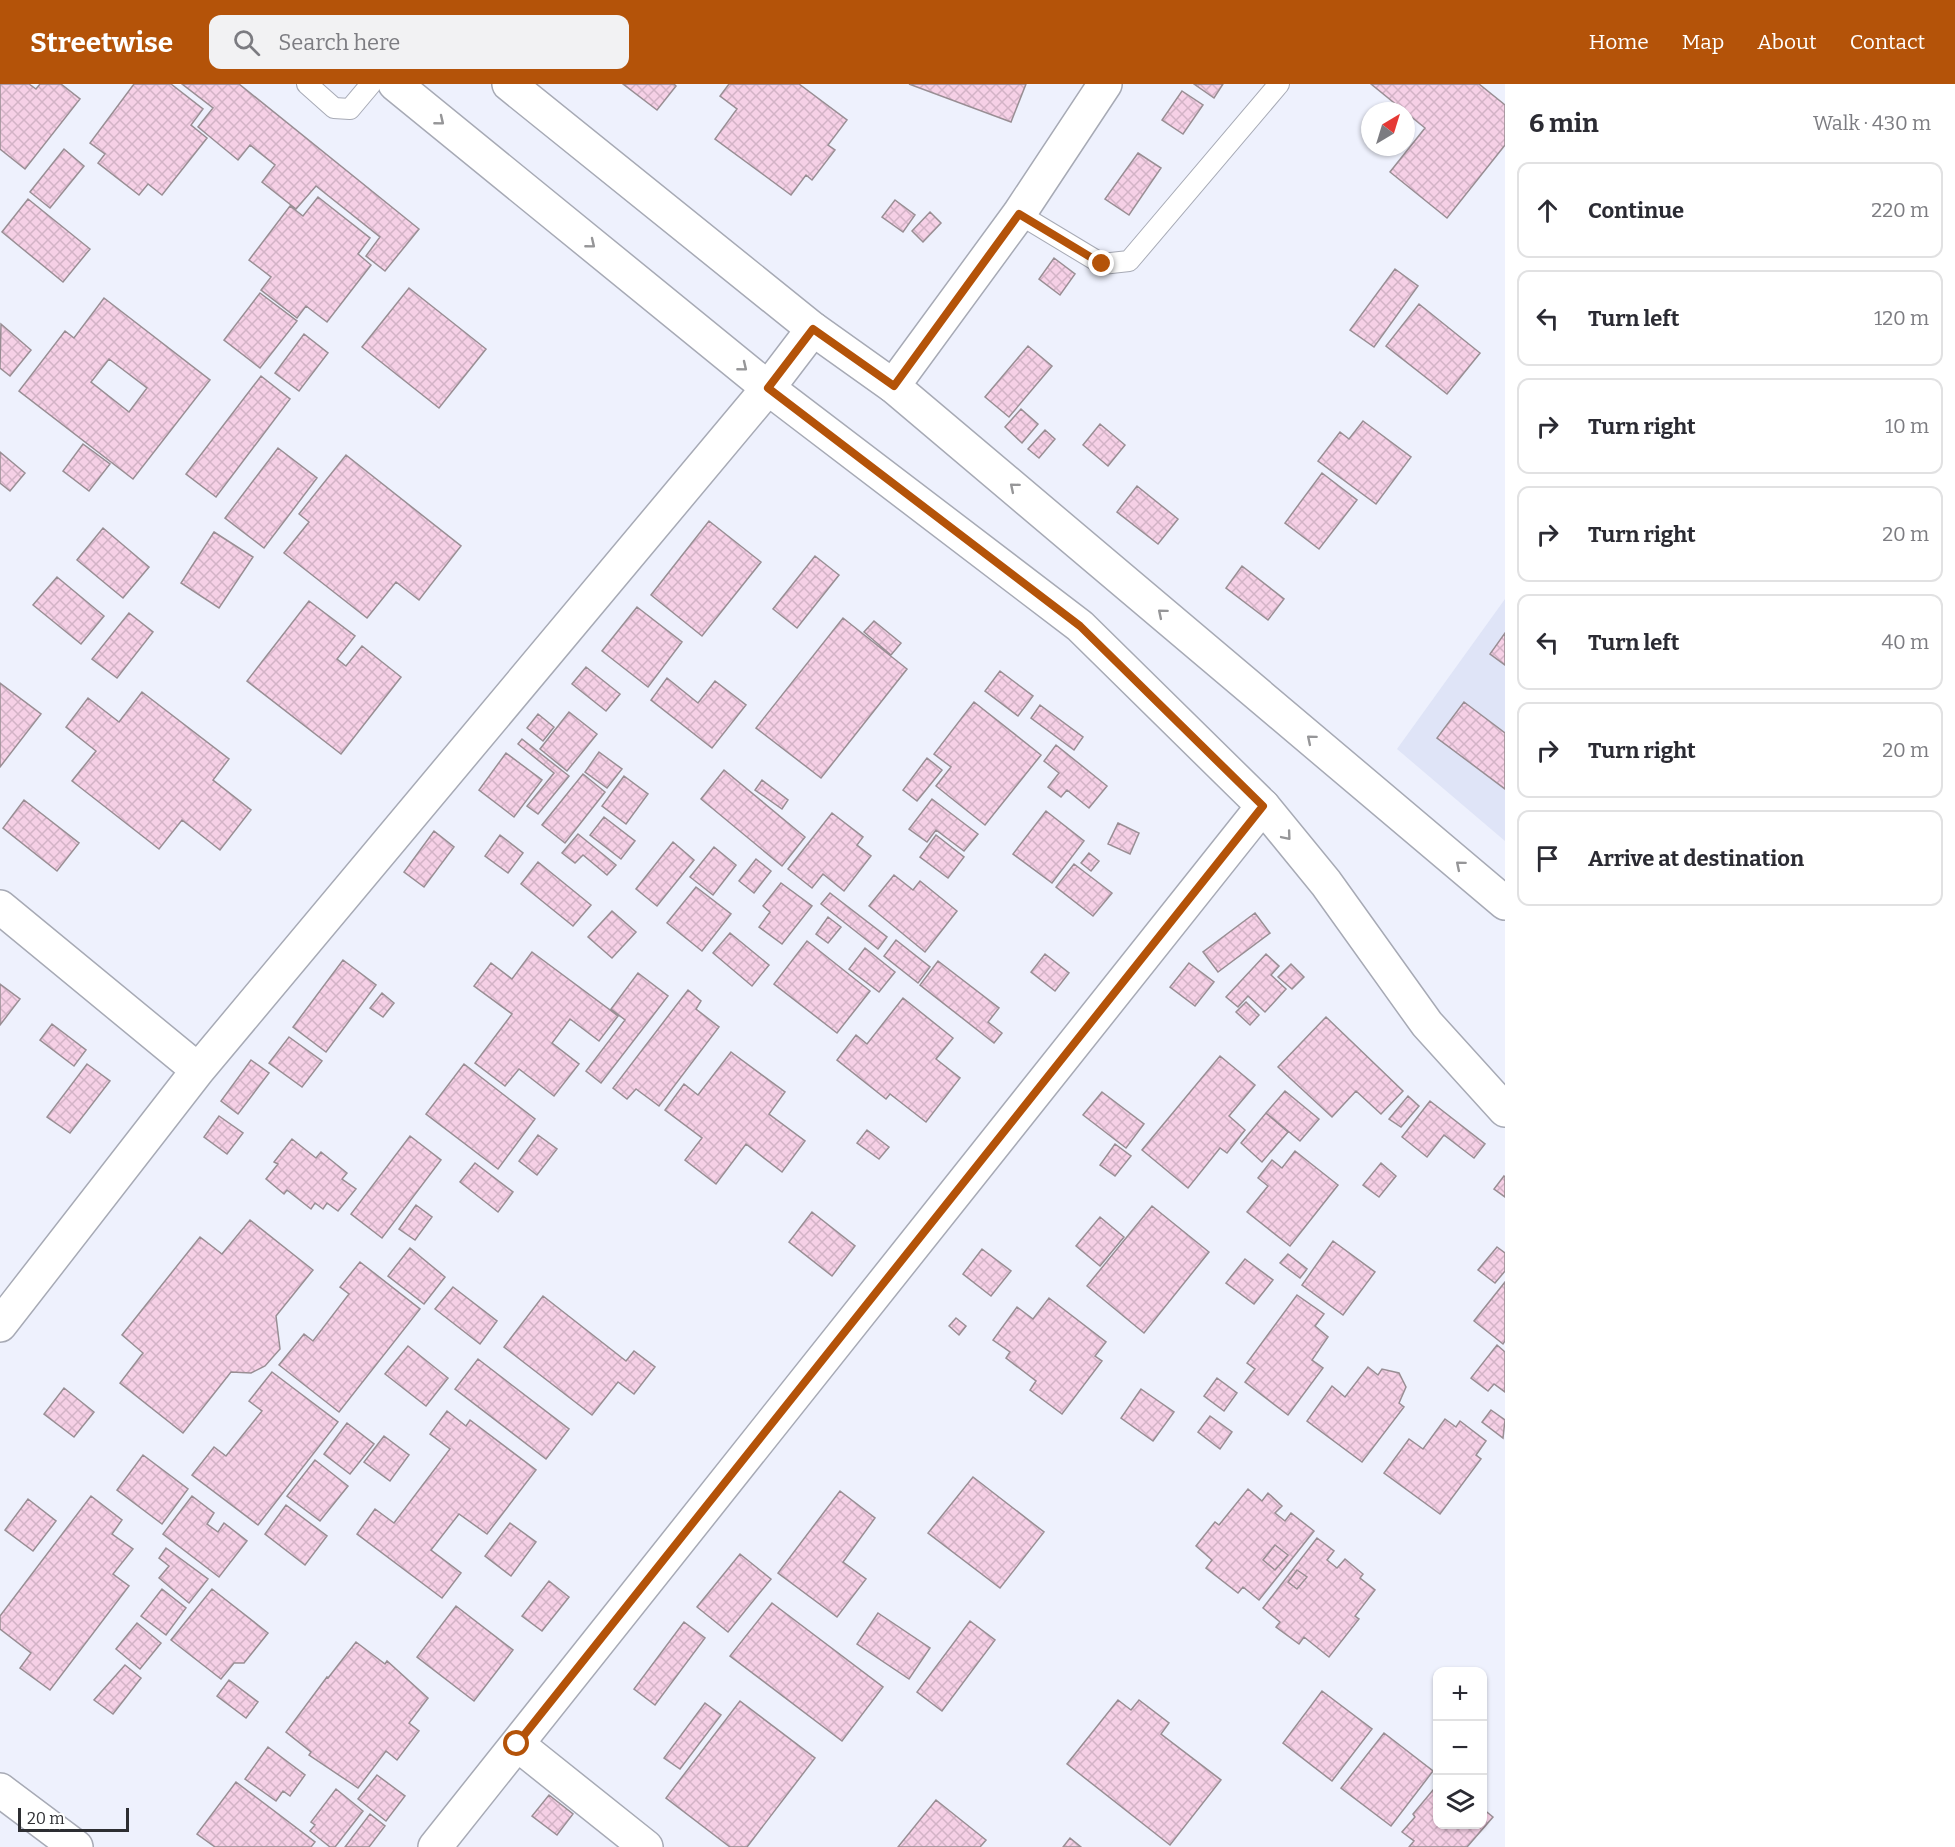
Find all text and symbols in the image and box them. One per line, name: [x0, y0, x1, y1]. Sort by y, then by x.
search box: [209, 15, 629, 69]
text: Streetwise: [30, 26, 173, 59]
icon: search: [230, 26, 263, 59]
text: Search here: [278, 29, 400, 56]
text: Home: [1589, 29, 1649, 55]
text: Map: [1682, 29, 1724, 55]
text: About: [1757, 29, 1817, 55]
text: Contact: [1850, 29, 1925, 55]
north arrow: [1361, 102, 1415, 156]
text: 6 min: [1529, 108, 1599, 139]
text: Walk · 430 m: [1813, 111, 1931, 135]
one-way arrow: [433, 114, 444, 125]
icon: ahead: [1531, 194, 1564, 227]
text: Continue: [1588, 197, 1684, 224]
text: 220 m: [1871, 198, 1929, 222]
one-way arrow: [585, 237, 596, 248]
route end: [1088, 250, 1114, 276]
icon: left: [1531, 302, 1564, 335]
text: Turn left: [1588, 305, 1680, 332]
text: 120 m: [1874, 306, 1929, 330]
one-way arrow: [736, 360, 747, 371]
icon: right: [1531, 410, 1564, 443]
text: Turn right: [1588, 413, 1696, 440]
text: 10 m: [1885, 414, 1929, 438]
one-way arrow: [1009, 484, 1020, 495]
icon: right: [1531, 518, 1564, 551]
text: Turn right: [1588, 521, 1696, 548]
text: 20 m: [1882, 522, 1929, 546]
one-way arrow: [1158, 609, 1169, 620]
icon: left: [1531, 626, 1564, 659]
text: Turn left: [1588, 629, 1680, 656]
text: 40 m: [1881, 630, 1929, 654]
icon: right: [1531, 734, 1564, 767]
one-way arrow: [1307, 735, 1318, 746]
text: Turn right: [1588, 737, 1696, 764]
text: 20 m: [1882, 738, 1929, 762]
one-way arrow: [1280, 829, 1291, 840]
icon: arrive: [1531, 842, 1564, 875]
text: Arrive at destination: [1588, 845, 1804, 872]
one-way arrow: [1456, 861, 1467, 872]
map controls: [1433, 1667, 1487, 1829]
button: +: [1433, 1667, 1487, 1721]
button: −: [1433, 1721, 1487, 1775]
route start: [503, 1730, 529, 1756]
button: layers: [1433, 1775, 1487, 1829]
scale bar: [18, 1805, 129, 1832]
text: 20 m: [27, 1809, 64, 1828]

